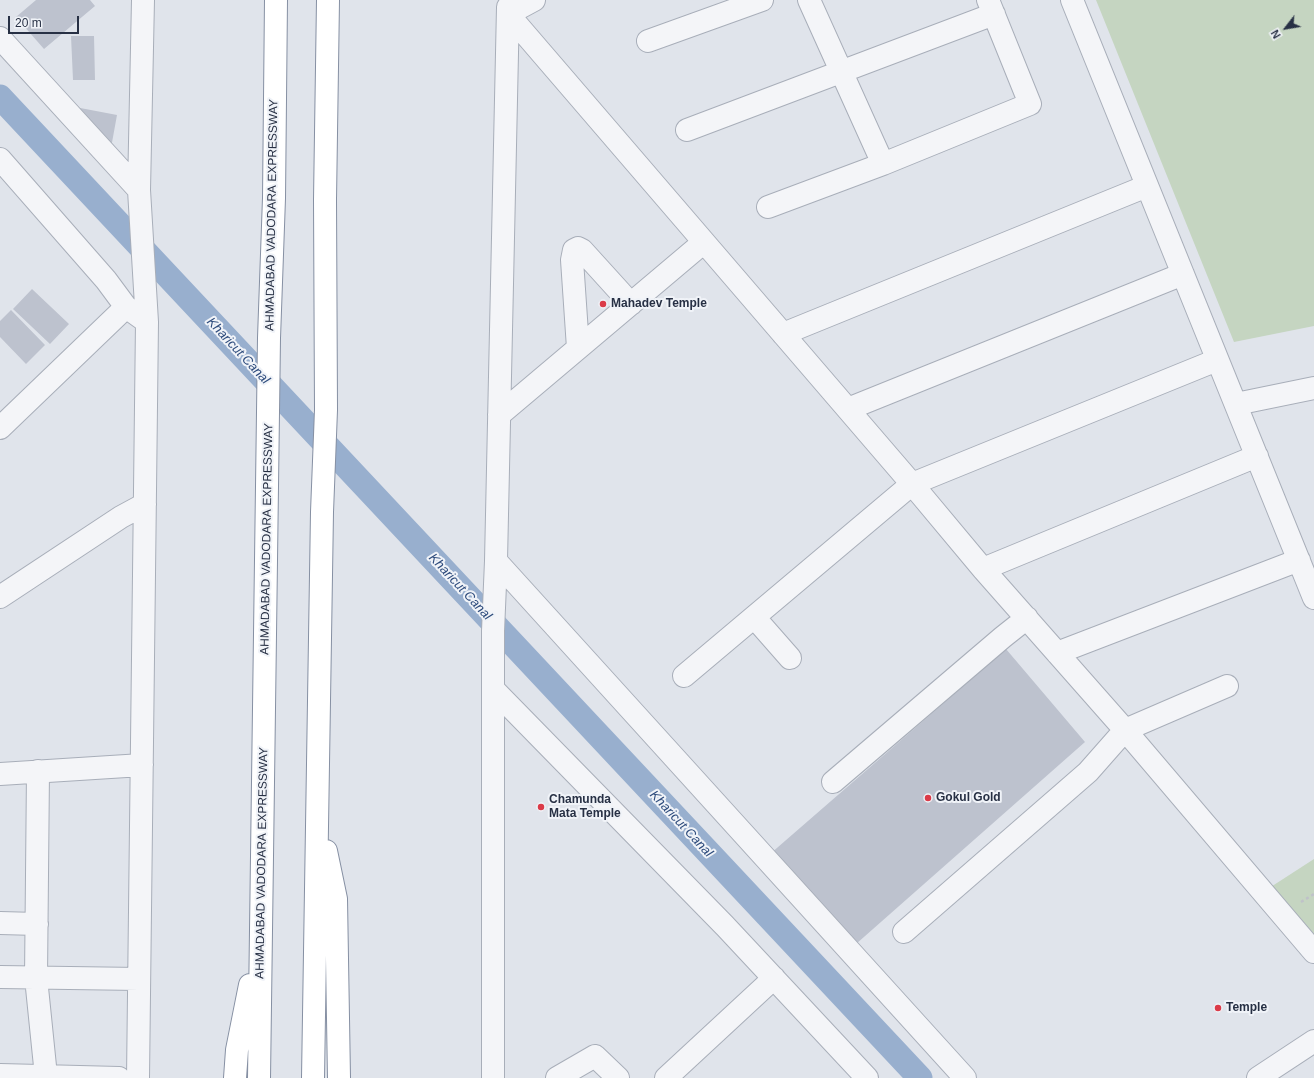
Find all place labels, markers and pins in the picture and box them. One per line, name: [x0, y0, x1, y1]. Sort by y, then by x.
place label: Mahadev Temple: [611, 297, 707, 311]
marker: Mahadev Temple: [598, 299, 608, 309]
place label: Gokul Gold: [936, 791, 1001, 805]
place label: Chamunda Mata Temple: [549, 793, 621, 821]
marker: Gokul Gold: [923, 793, 933, 803]
marker: Chamunda Mata Temple: [536, 802, 546, 812]
place label: Temple: [1226, 1001, 1267, 1015]
marker: Temple: [1213, 1003, 1223, 1013]

